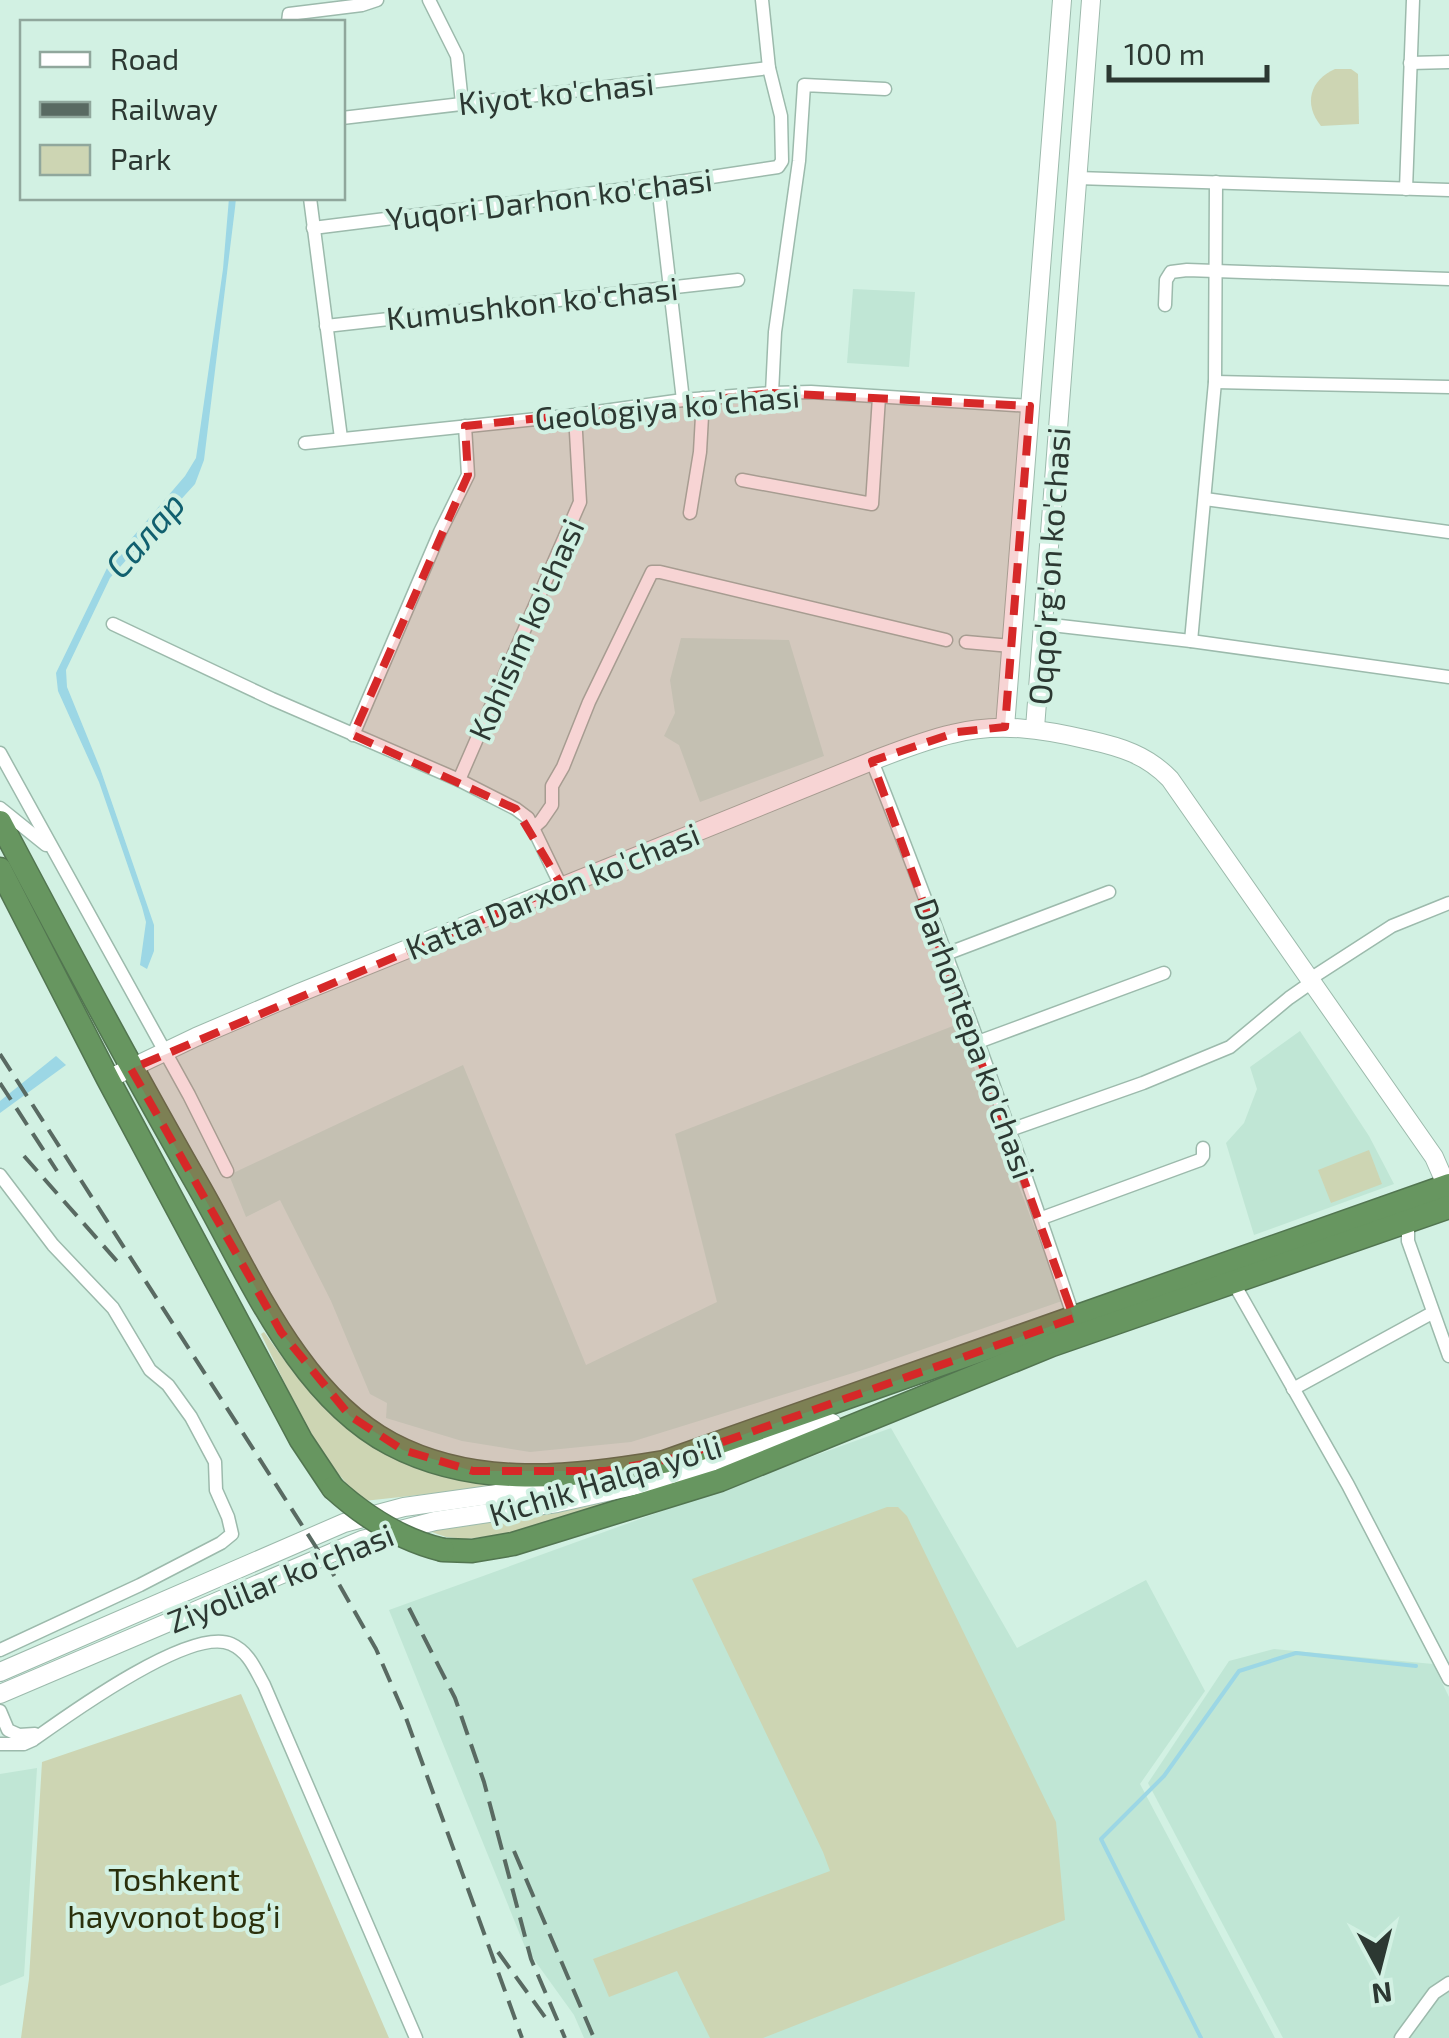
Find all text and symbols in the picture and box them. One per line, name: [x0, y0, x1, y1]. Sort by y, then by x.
legend: [20, 20, 345, 200]
scale bar: [1109, 20, 1266, 82]
text: 100 m: [1124, 35, 1205, 71]
text: Road: [110, 40, 179, 76]
street label: Kiyot ko'chasi: [456, 63, 656, 121]
text: Railway: [110, 90, 218, 126]
text: Park: [110, 140, 171, 176]
street label: Yuqori Darhon ko'chasi: [384, 159, 714, 237]
street label: Kumushkon ko'chasi: [384, 268, 680, 336]
street label: Geologiya ko'chasi: [533, 375, 801, 437]
street label: Oqqo'rg'on ko'chasi: [1019, 426, 1077, 706]
water label: Салар: [95, 482, 193, 586]
street label: Kohisim ko'chasi: [459, 513, 591, 745]
street label: Katta Darxon ko'chasi: [400, 814, 704, 966]
street label: Darhontepa ko'chasi: [908, 893, 1044, 1183]
street label: Kichik Halqa yo'li: [484, 1426, 726, 1532]
street label: Ziyolilar ko'chasi: [161, 1514, 399, 1640]
park label: Toshkent hayvonot bogʻi: [67, 1859, 281, 1934]
north arrow: [1329, 1918, 1429, 2018]
text: N: [1370, 1976, 1394, 2012]

